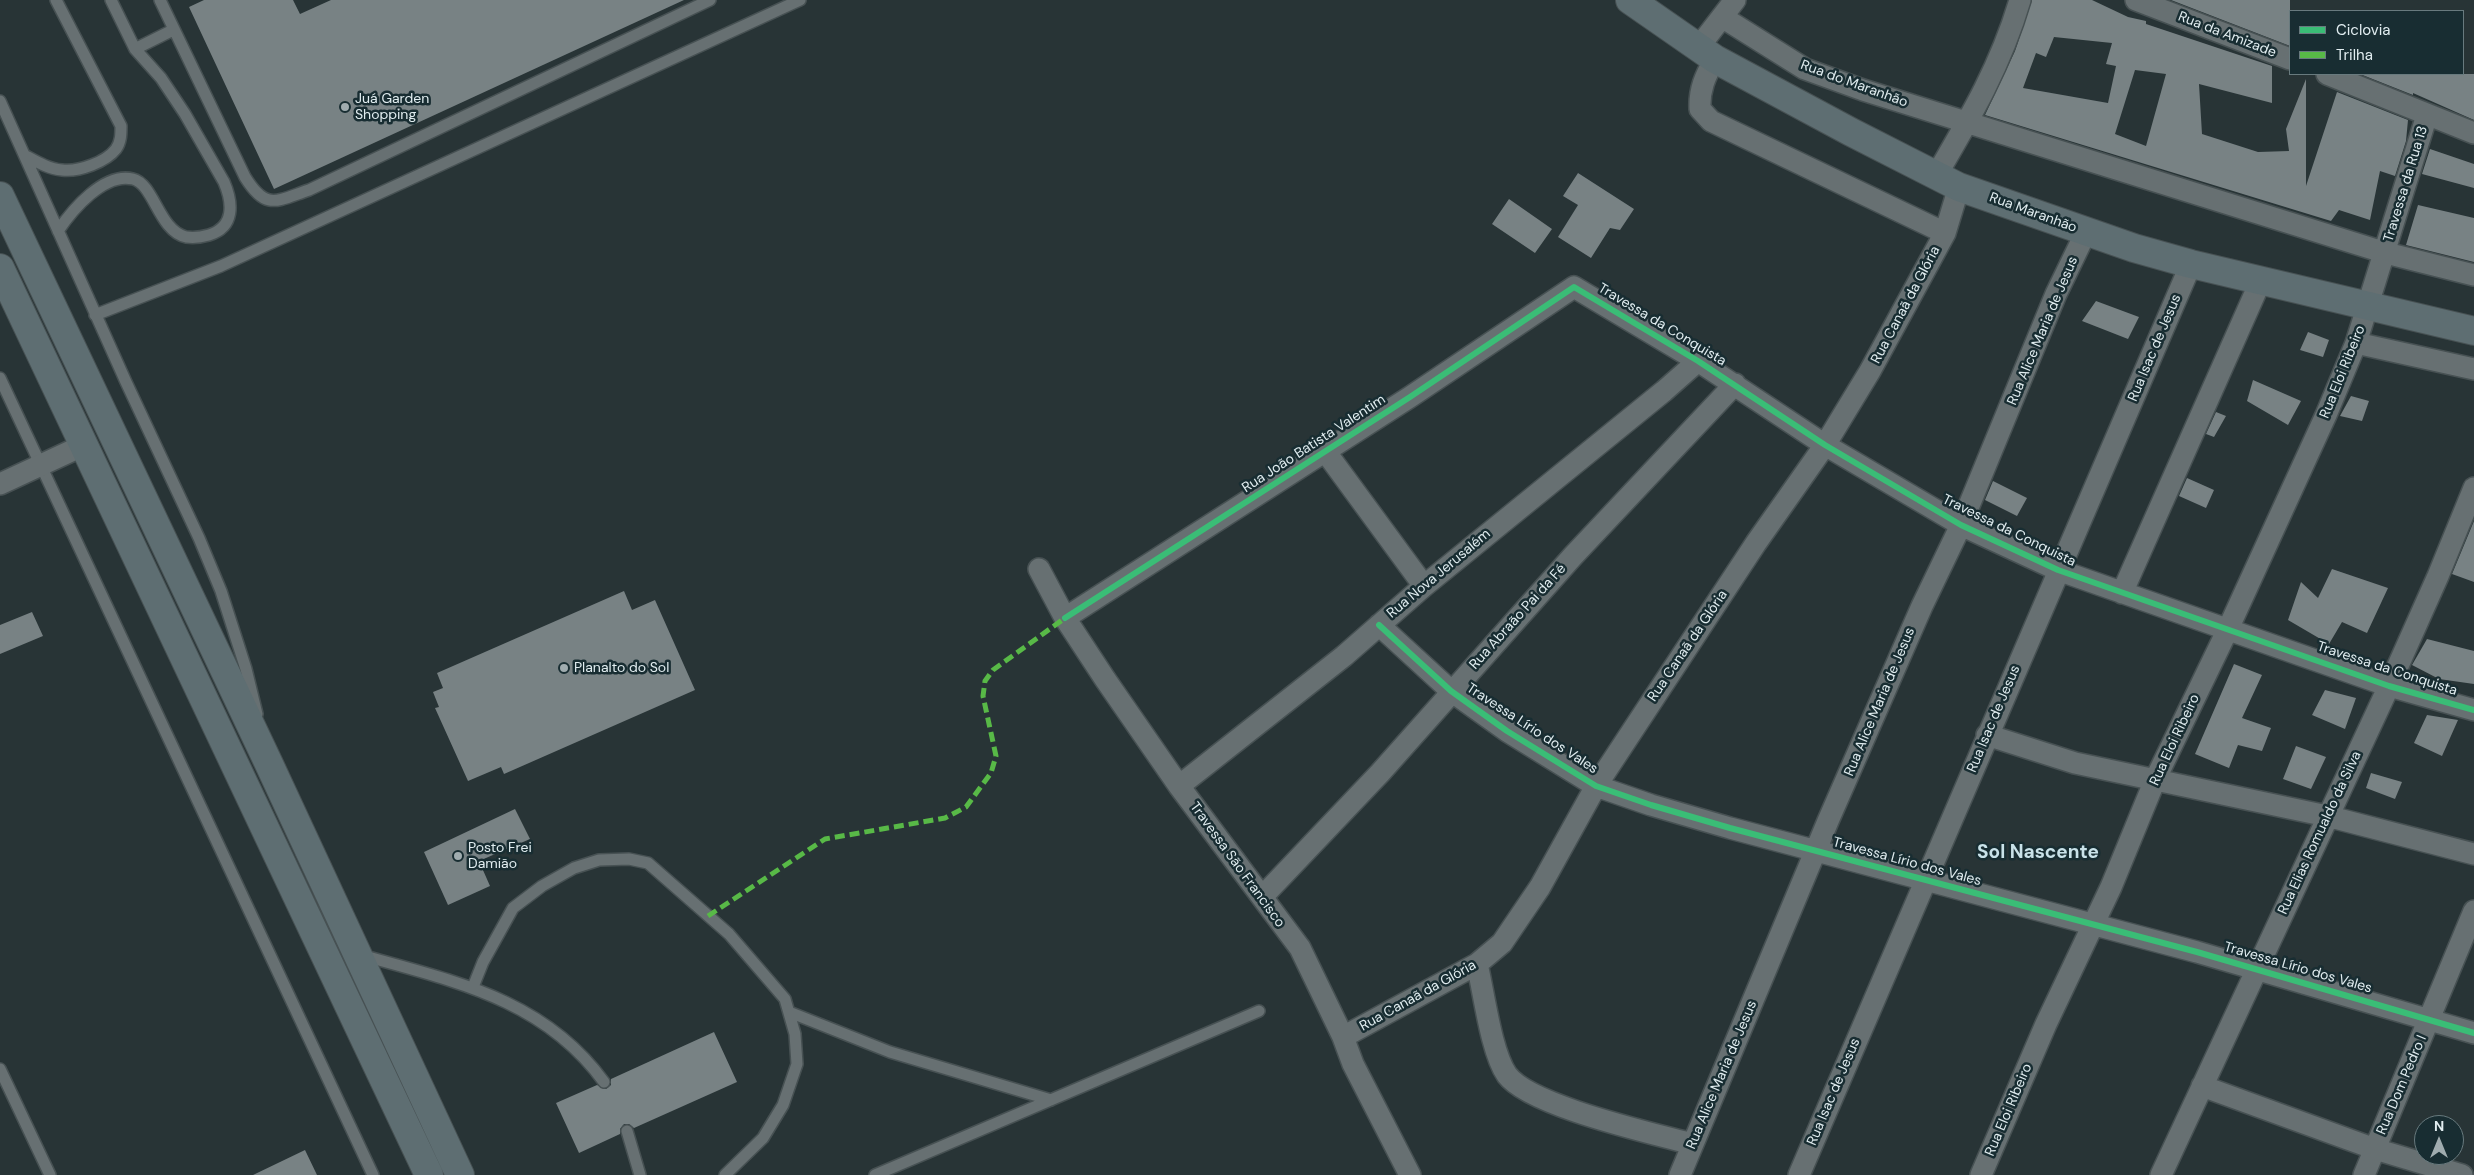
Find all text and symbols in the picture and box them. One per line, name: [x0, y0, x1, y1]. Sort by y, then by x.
street label: Rua da Amizade: [2176, 9, 2278, 61]
legend: [2289, 10, 2464, 75]
text: Ciclovia: [2336, 20, 2390, 40]
text: Trilha: [2336, 45, 2373, 65]
street label: Rua do Maranhão: [1798, 57, 1910, 111]
place label: Juá Garden Shopping: [355, 91, 429, 124]
marker: Juá Garden Shopping: [339, 101, 351, 113]
street label: Travessa da Rua 13: [2380, 124, 2432, 244]
street label: Rua Maranhão: [1987, 189, 2079, 237]
street label: Rua Canaã da Glória: [1868, 243, 1944, 367]
street label: Rua Alice Maria de Jesus: [2004, 254, 2082, 408]
street label: Travessa da Conquista: [1595, 280, 1729, 370]
street label: Rua Isac de Jesus: [2125, 292, 2185, 404]
street label: Rua Eloi Ribeiro: [2317, 323, 2369, 421]
street label: Rua João Batista Valentim: [1239, 391, 1389, 497]
street label: Travessa da Conquista: [1940, 491, 2078, 571]
street label: Rua Nova Jerusalém: [1384, 526, 1494, 622]
street label: Rua Abraão Pai da Fé: [1466, 561, 1570, 673]
street label: Rua Canaã da Glória: [1645, 587, 1731, 705]
street label: Rua Alice Maria de Jesus: [1841, 625, 1919, 779]
street label: Travessa da Conquista: [2315, 638, 2459, 700]
place label: Planalto do Sol: [574, 660, 669, 676]
marker: Planalto do Sol: [558, 662, 570, 674]
street label: Rua Isac de Jesus: [1964, 663, 2024, 775]
street label: Travessa Lírio dos Vales: [1463, 680, 1601, 778]
street label: Rua Eloi Ribeiro: [2146, 692, 2204, 788]
street label: Rua Elias Romualdo da Silva: [2275, 749, 2365, 917]
street label: Travessa São Francisco: [1186, 799, 1288, 931]
street label: Travessa Lírio dos Vales: [1831, 834, 1983, 890]
place label: Posto Frei Damião: [468, 840, 532, 872]
district label: Sol Nascente: [1977, 842, 2099, 864]
marker: Posto Frei Damião: [452, 850, 464, 862]
street label: Travessa Lírio dos Vales: [2222, 939, 2374, 997]
street label: Rua Canaã da Glória: [1357, 957, 1479, 1035]
street label: Rua Alice Maria de Jesus: [1683, 998, 1761, 1152]
street label: Rua Dom Pedro I: [2373, 1033, 2431, 1137]
street label: Rua Isac de Jesus: [1804, 1036, 1864, 1148]
street label: Rua Eloi Ribeiro: [1982, 1061, 2036, 1159]
north arrow: [2414, 1115, 2464, 1165]
text: N: [2434, 1117, 2444, 1135]

